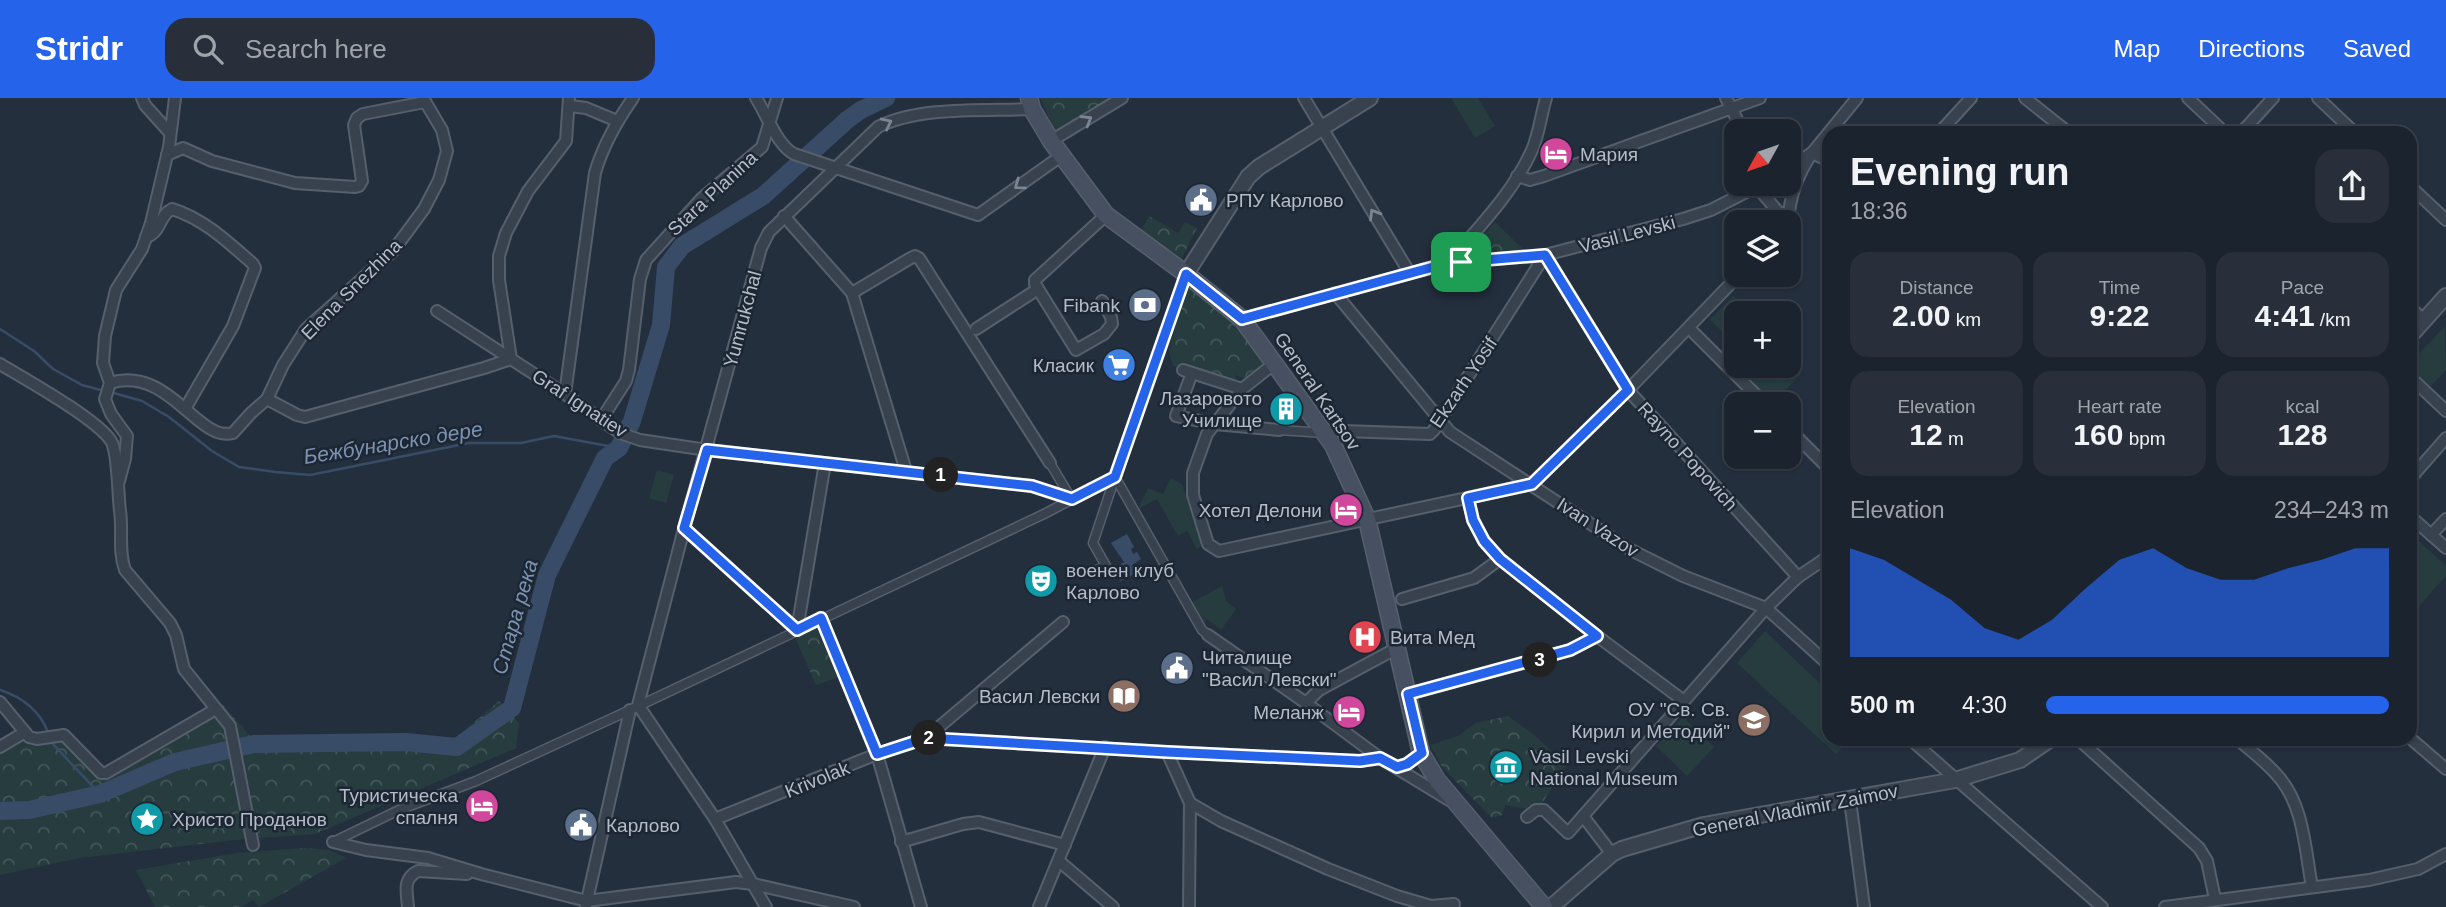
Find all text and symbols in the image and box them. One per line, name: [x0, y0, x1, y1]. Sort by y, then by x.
search box: [165, 18, 655, 81]
text: Stridr: [35, 30, 123, 67]
icon: search: [189, 30, 227, 68]
text: Search here: [245, 34, 387, 64]
text: Map: [2114, 35, 2160, 62]
text: Directions: [2198, 35, 2305, 62]
text: Saved: [2343, 35, 2411, 62]
one-way arrow: [1079, 115, 1092, 128]
one-way arrow: [880, 117, 892, 131]
north arrow: [1724, 119, 1801, 196]
map controls: [1724, 119, 1801, 469]
hotel icon: Мария: [1537, 135, 1575, 173]
place label: Мария: [1580, 144, 1638, 165]
street label: Stara Planina: [663, 146, 762, 240]
button: share: [2315, 149, 2389, 223]
text: Evening run: [1850, 151, 2070, 193]
one-way arrow: [1014, 177, 1027, 190]
public building icon: РПУ Карлово: [1182, 181, 1220, 219]
place label: РПУ Карлово: [1226, 190, 1344, 211]
text: 18:36: [1850, 198, 1908, 224]
one-way arrow: [1369, 208, 1382, 221]
button: layers: [1724, 210, 1801, 287]
street label: Vasil Levski: [1577, 212, 1678, 257]
pin: [1431, 232, 1491, 292]
street label: Elena Snezhina: [297, 235, 406, 344]
icon: arrive: [1442, 243, 1480, 281]
street label: Yumrukchal: [719, 268, 765, 370]
text: Distance: [1900, 277, 1973, 298]
text: Time: [2099, 277, 2140, 298]
text: Pace: [2281, 277, 2324, 298]
bank icon: Fibank: [1126, 286, 1164, 324]
place label: Fibank: [1063, 295, 1120, 316]
text: 2.00: [1892, 299, 1950, 332]
text: 9:22: [2089, 299, 2150, 332]
text: 4:41: [2255, 299, 2315, 332]
button: +: [1724, 301, 1801, 378]
text: km: [1950, 309, 1981, 330]
text: /km: [2315, 309, 2350, 330]
street label: General Kartsov: [1270, 328, 1365, 454]
street label: Ekzarh Yosif: [1425, 332, 1502, 432]
supermarket icon: Класик: [1100, 346, 1138, 384]
place label: Класик: [1033, 355, 1095, 376]
street label: Graf Ignatiev: [528, 365, 631, 442]
place label: Лазаровото Училище: [1160, 388, 1262, 431]
building icon: Лазаровото Училище: [1267, 390, 1305, 428]
button: −: [1724, 392, 1801, 469]
text: Elevation: [1897, 396, 1976, 417]
text: Heart rate: [2077, 396, 2162, 417]
text: kcal: [2286, 396, 2319, 417]
street label: Rayno Popovich: [1634, 398, 1742, 515]
water label: Бежбунарско дере: [302, 417, 484, 468]
text: 12: [1909, 418, 1943, 451]
text: 160: [2073, 418, 2123, 451]
text: 128: [2277, 418, 2328, 451]
text: m: [1943, 428, 1964, 449]
text: bpm: [2123, 428, 2166, 449]
pin: 1: [923, 458, 958, 492]
text: 1: [935, 464, 946, 485]
hotel icon: Хотел Делони: [1327, 491, 1365, 529]
street label: Ivan Vazov: [1553, 493, 1643, 562]
text: Elevation: [1850, 497, 1945, 523]
text: 234–243 m: [2274, 497, 2389, 523]
place label: Хотел Делони: [1199, 500, 1322, 521]
water label: Стара река: [487, 557, 542, 677]
place label: военен клуб Карлово: [1066, 560, 1174, 603]
theatre icon: военен клуб Карлово: [1022, 562, 1060, 600]
hospital icon: Вита Мед: [1346, 618, 1384, 656]
place label: Вита Мед: [1390, 627, 1475, 648]
pin: 3: [1522, 642, 1558, 678]
place label: Читалище "Васил Левски": [1202, 647, 1337, 690]
public building icon: Читалище "Васил Левски": [1158, 649, 1196, 687]
text: 3: [1534, 649, 1545, 670]
library icon: Васил Левски: [1105, 677, 1143, 715]
place label: Васил Левски: [979, 686, 1100, 707]
text: 500 m: [1850, 692, 1915, 718]
text: 4:30: [1962, 692, 2007, 718]
hotel icon: Меланж: [1330, 693, 1368, 731]
place label: ОУ "Св. Св. Кирил и Методий": [1571, 699, 1730, 742]
school or university icon: ОУ "Св. Св. Кирил и Методий": [1735, 701, 1773, 739]
place label: Меланж: [1253, 702, 1324, 723]
pin: 2: [912, 720, 946, 756]
text: 2: [923, 727, 934, 748]
place label: Vasil Levski National Museum: [1530, 746, 1678, 789]
museum icon: Vasil Levski National Museum: [1487, 748, 1525, 786]
street label: Krivolak: [782, 757, 853, 802]
street label: General Vladimir Zaimov: [1690, 780, 1900, 841]
place label: Туристическа спалня: [339, 785, 458, 828]
hotel icon: Туристическа спалня: [463, 787, 501, 825]
place icon: Христо Проданов: [128, 800, 166, 838]
public building icon: Карлово: [562, 806, 600, 844]
place label: Христо Проданов: [172, 809, 327, 830]
place label: Карлово: [606, 815, 680, 836]

